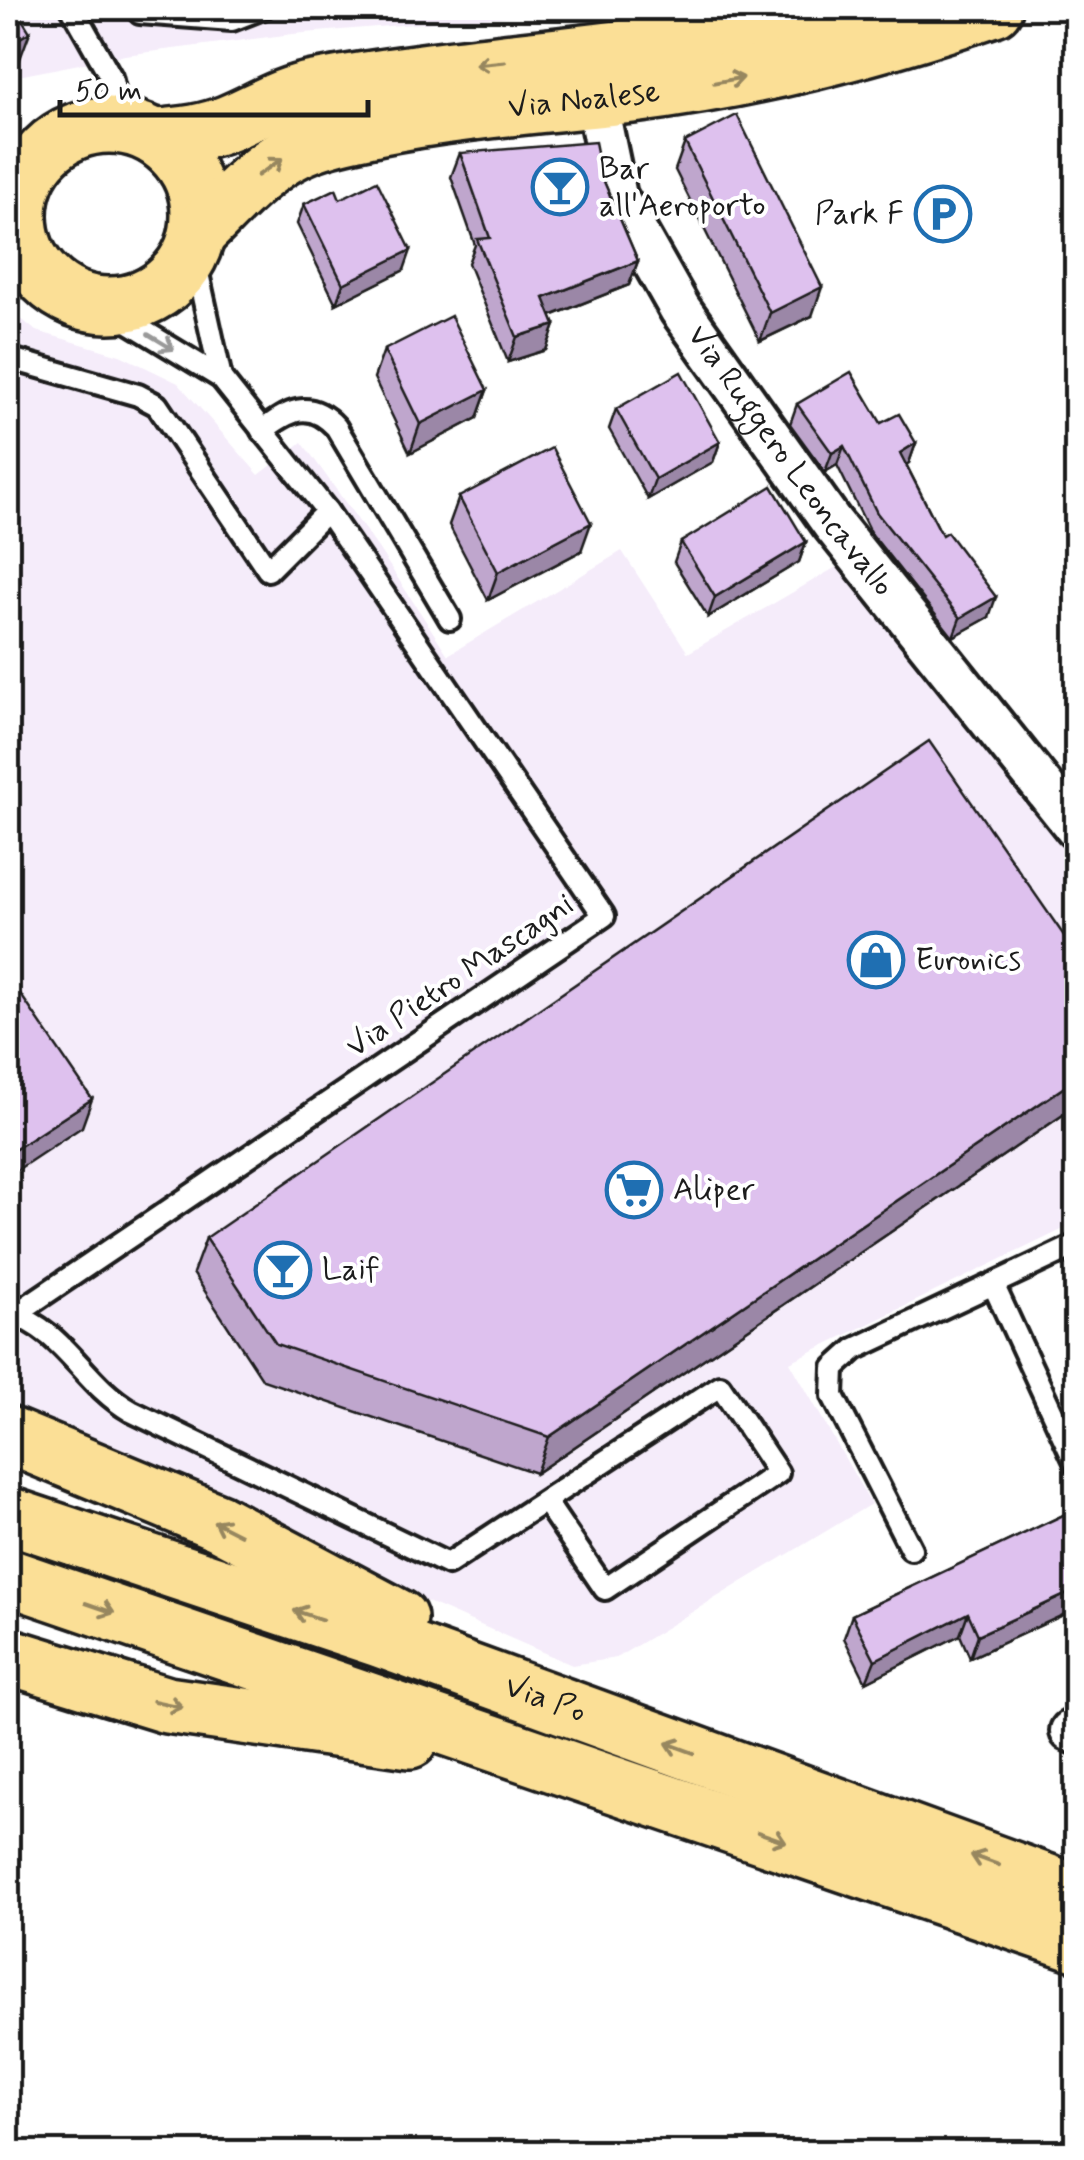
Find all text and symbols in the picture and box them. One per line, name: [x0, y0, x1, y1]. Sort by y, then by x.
one-way arrow: [474, 54, 507, 73]
scale bar: [60, 55, 368, 117]
one-way arrow: [712, 70, 744, 89]
street label: Via Noalese: [506, 71, 663, 129]
text: 50 m: [75, 72, 142, 111]
place label: Bar all'Aeroporto: [599, 148, 765, 227]
one-way arrow: [256, 157, 283, 178]
bar icon: Bar all'Aeroporto: [530, 157, 590, 217]
parking icon: Park F: [913, 184, 973, 244]
place label: Park F: [815, 193, 904, 235]
street label: Via Ruggero Leoncavallo: [677, 317, 904, 605]
one-way arrow: [146, 332, 175, 352]
street label: Via Pietro Mascagni: [338, 884, 582, 1068]
shop icon: Euronics: [846, 930, 906, 990]
place label: Euronics: [915, 939, 1021, 981]
supermarket icon: Aliper: [604, 1160, 664, 1220]
place label: Aliper: [673, 1169, 755, 1211]
bar icon: Laif: [253, 1240, 313, 1300]
place label: Laif: [322, 1249, 380, 1291]
one-way arrow: [212, 1517, 242, 1536]
one-way arrow: [84, 1600, 116, 1618]
one-way arrow: [292, 1605, 324, 1623]
street label: Via Po: [499, 1665, 592, 1734]
one-way arrow: [151, 1695, 183, 1714]
one-way arrow: [665, 1737, 695, 1755]
one-way arrow: [756, 1829, 787, 1847]
one-way arrow: [970, 1850, 1001, 1868]

